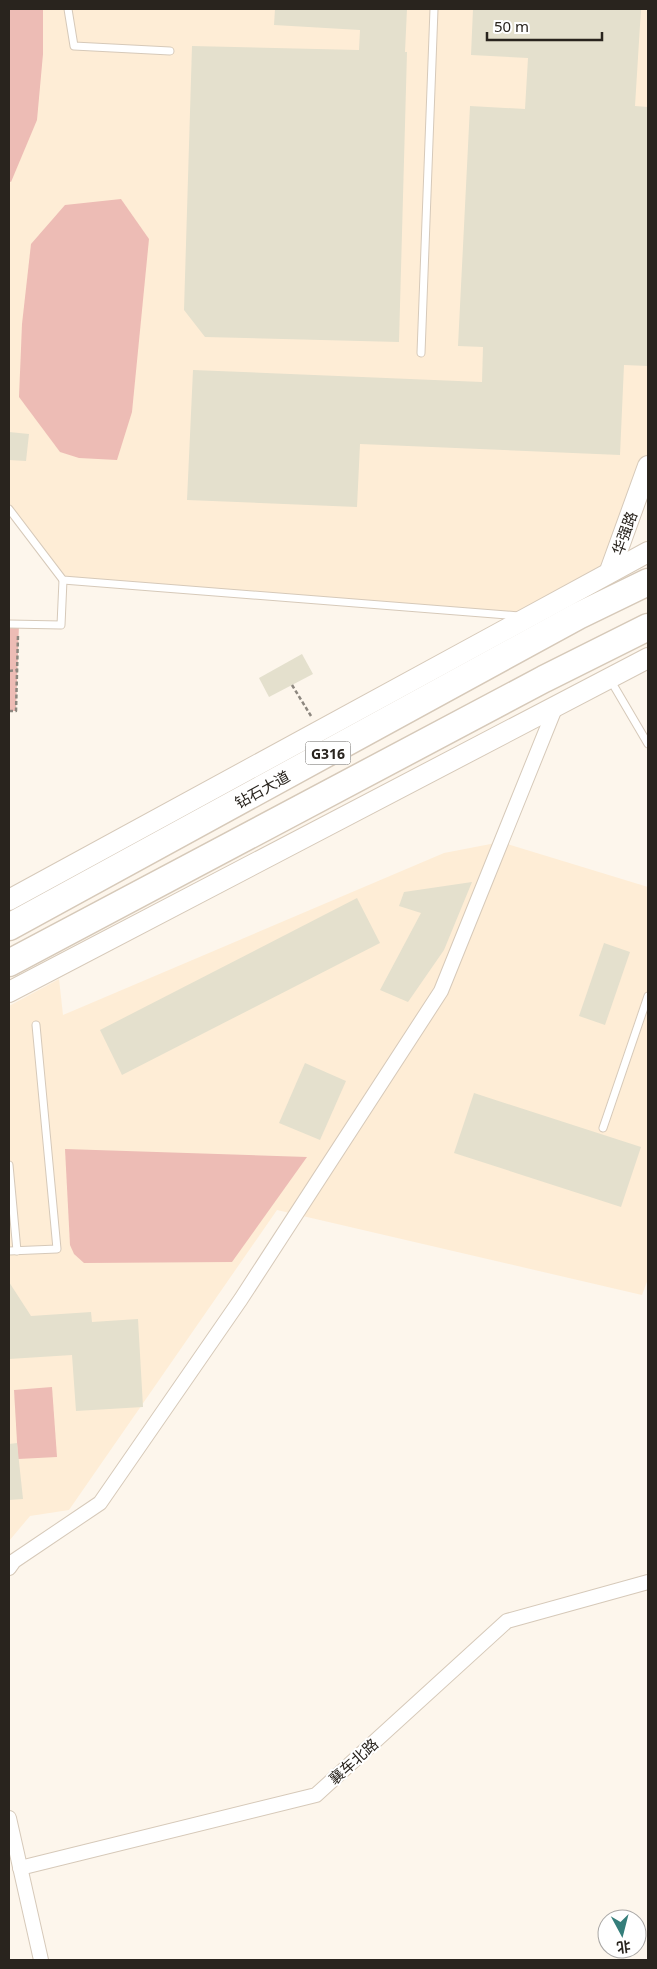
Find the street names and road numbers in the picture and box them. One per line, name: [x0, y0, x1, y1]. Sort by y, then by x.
street label: 华强路: [607, 508, 641, 558]
road number: G316: [306, 741, 350, 764]
street label: 钻石大道: [231, 766, 293, 812]
street label: 襄车北路: [324, 1733, 382, 1789]

